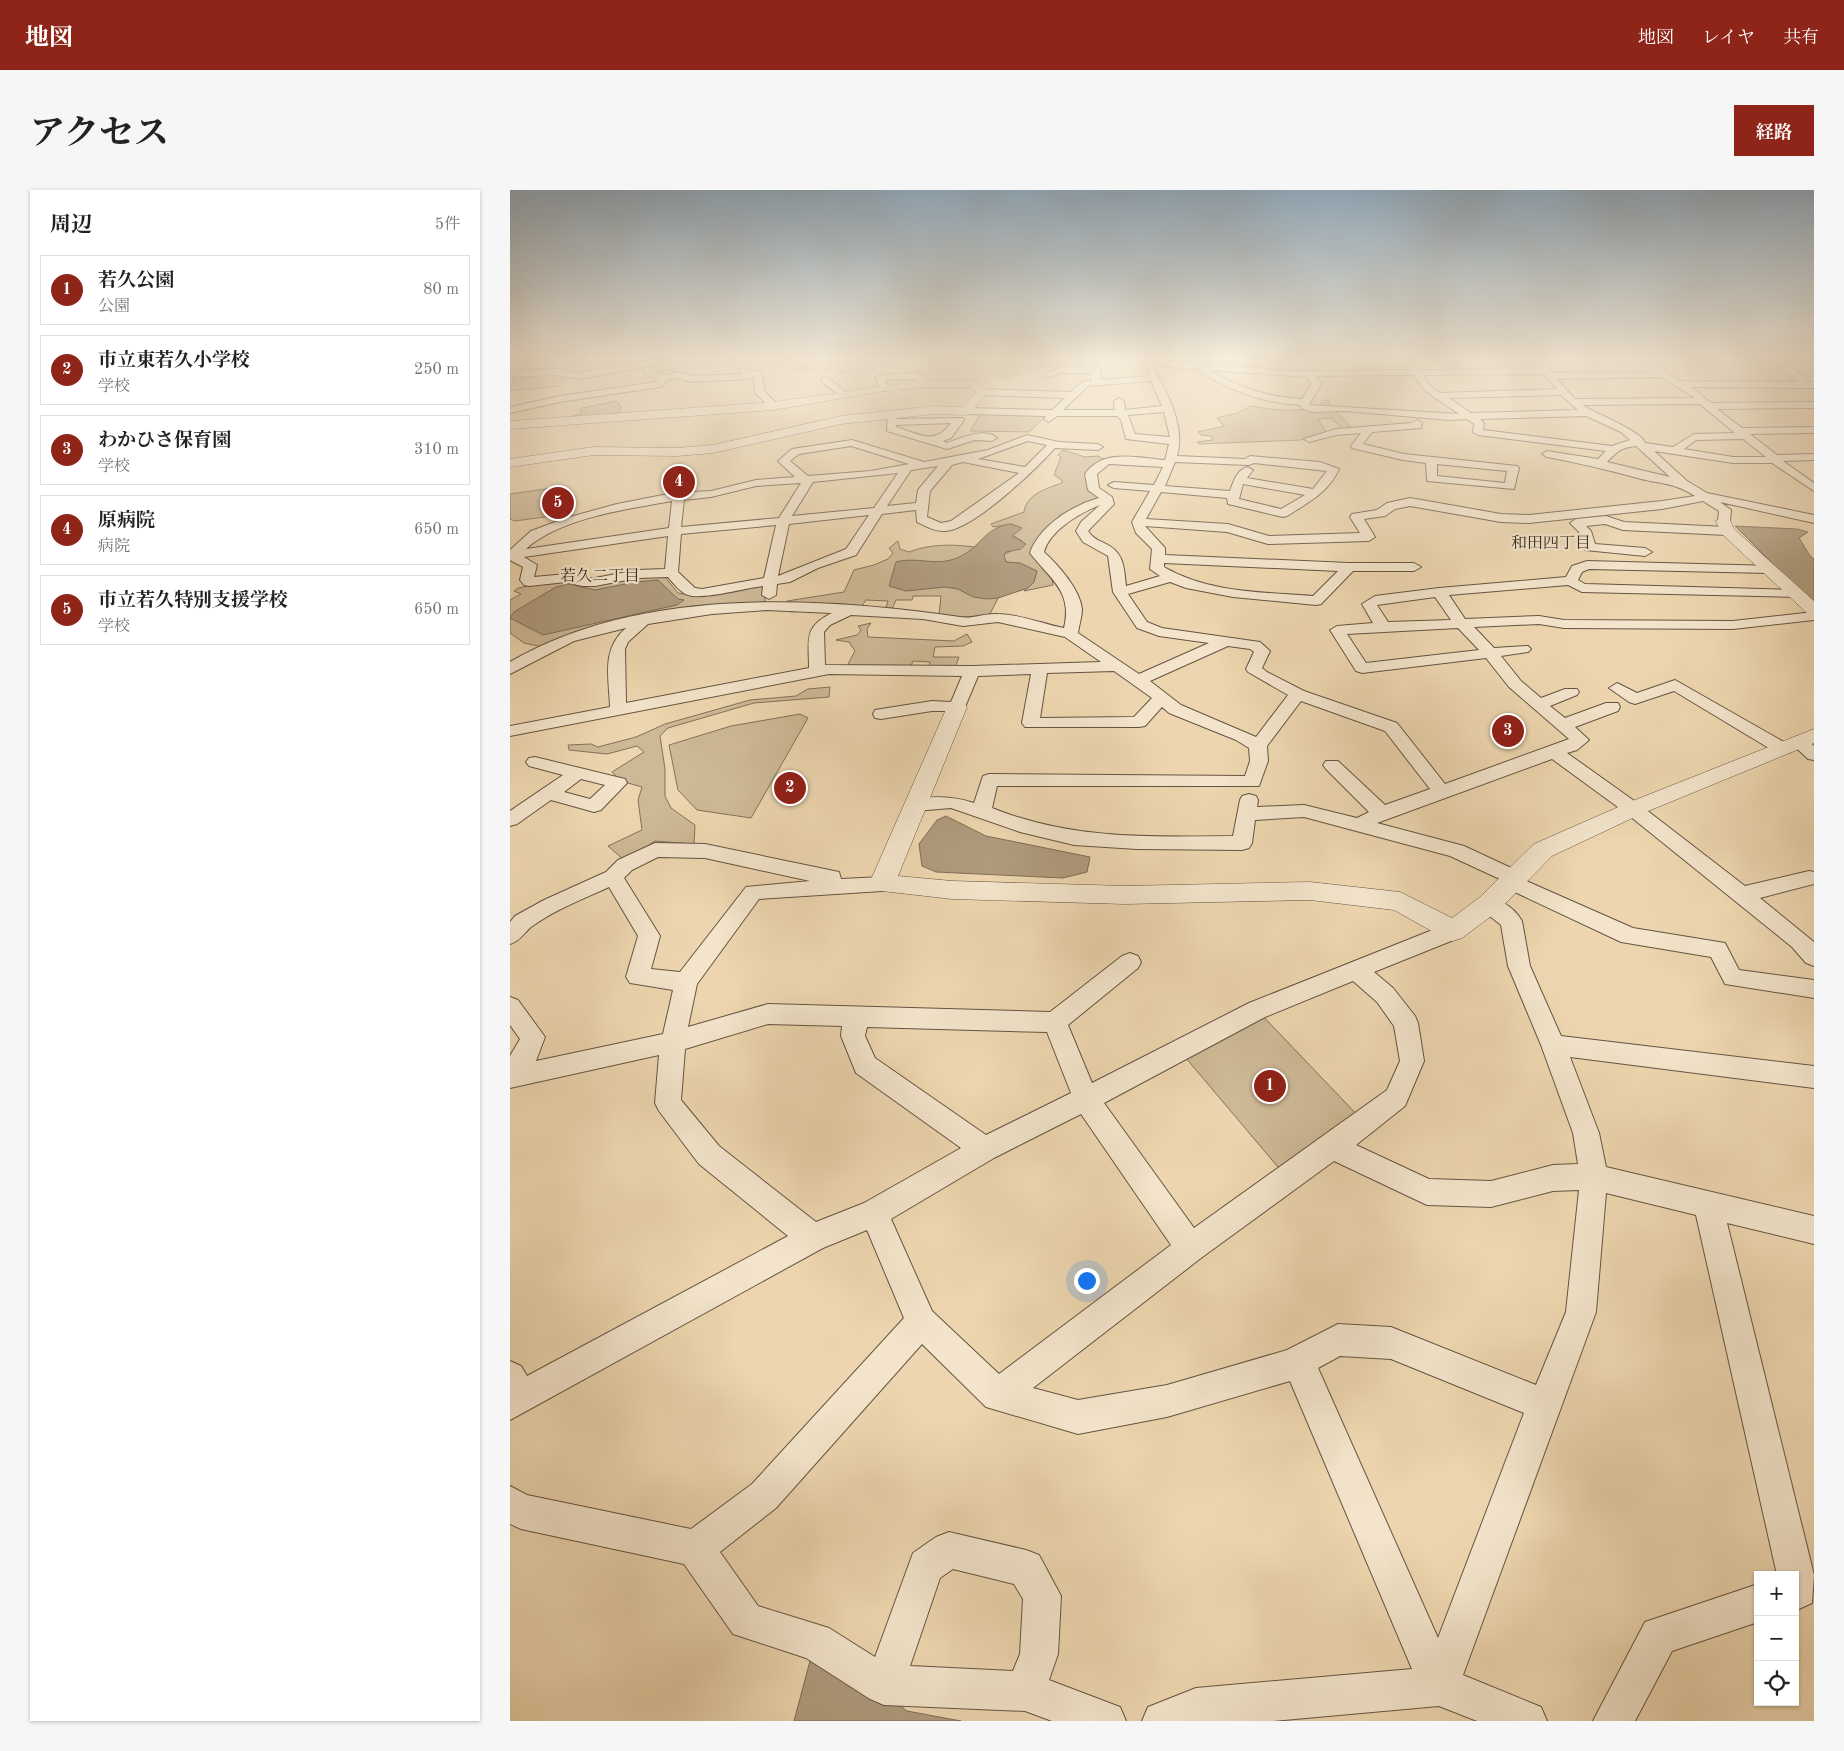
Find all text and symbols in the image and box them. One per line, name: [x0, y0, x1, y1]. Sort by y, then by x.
text: 地図: [25, 27, 73, 51]
text: 地図: [1638, 29, 1674, 47]
text: レイヤ: [1702, 29, 1755, 47]
text: 共有: [1783, 29, 1819, 47]
button: 経路: [1734, 105, 1814, 156]
text: アクセス: [30, 117, 169, 152]
text: 周辺: [50, 215, 92, 236]
text: 5件: [435, 217, 460, 233]
text: 若久公園: [98, 272, 174, 291]
text: 1: [62, 282, 72, 298]
text: 80 m: [423, 282, 459, 298]
text: 公園: [98, 299, 130, 315]
text: 市立東若久小学校: [98, 352, 250, 371]
text: 2: [62, 362, 72, 378]
text: 250 m: [414, 362, 459, 378]
text: 学校: [98, 379, 130, 395]
text: わかひさ保育園: [98, 432, 231, 451]
text: 3: [62, 442, 72, 458]
text: 310 m: [414, 442, 459, 458]
text: 学校: [98, 459, 130, 475]
pin: 4: [663, 463, 695, 501]
pin: 5: [542, 484, 574, 522]
text: 原病院: [98, 512, 155, 531]
text: 4: [62, 522, 72, 538]
text: 650 m: [414, 522, 459, 538]
district label: 和田四丁目: [1511, 534, 1591, 552]
text: 病院: [98, 539, 130, 555]
district label: 若久二丁目: [560, 567, 640, 585]
text: 市立若久特別支援学校: [98, 592, 288, 611]
text: 5: [62, 602, 72, 618]
text: 650 m: [414, 602, 459, 618]
text: 学校: [98, 619, 130, 635]
pin: 3: [1492, 712, 1524, 750]
pin: 2: [774, 769, 806, 807]
pin: 1: [1254, 1067, 1286, 1105]
your location: [1074, 1268, 1100, 1294]
map controls: [1754, 1571, 1799, 1706]
button: +: [1754, 1571, 1799, 1616]
button: −: [1754, 1616, 1799, 1661]
button: locate: [1754, 1661, 1799, 1706]

